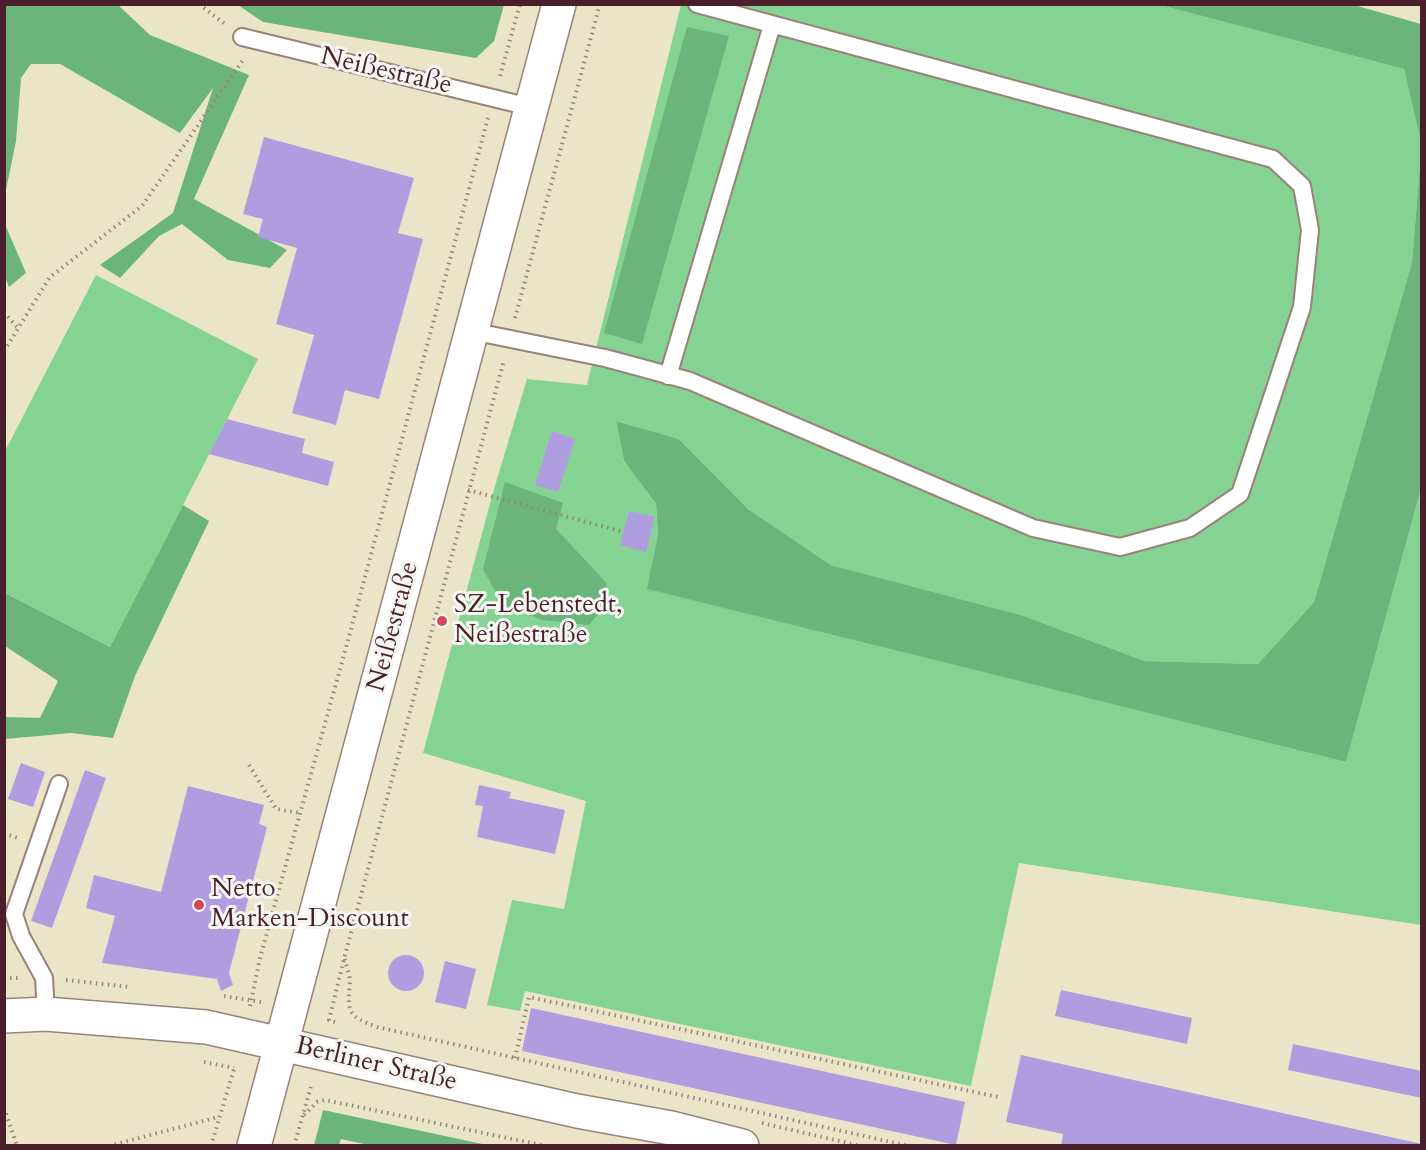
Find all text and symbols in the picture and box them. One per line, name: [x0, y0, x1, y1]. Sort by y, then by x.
street label: Neißestraße: [317, 42, 455, 102]
street label: Neißestraße: [362, 558, 426, 696]
place label: SZ-Lebenstedt, Neißestraße: [454, 590, 623, 652]
marker: SZ-Lebenstedt, Neißestraße: [435, 614, 449, 628]
place label: Netto Marken-Discount: [211, 874, 409, 936]
marker: Netto Marken-Discount: [192, 898, 206, 912]
street label: Berliner Straße: [292, 1031, 460, 1099]

